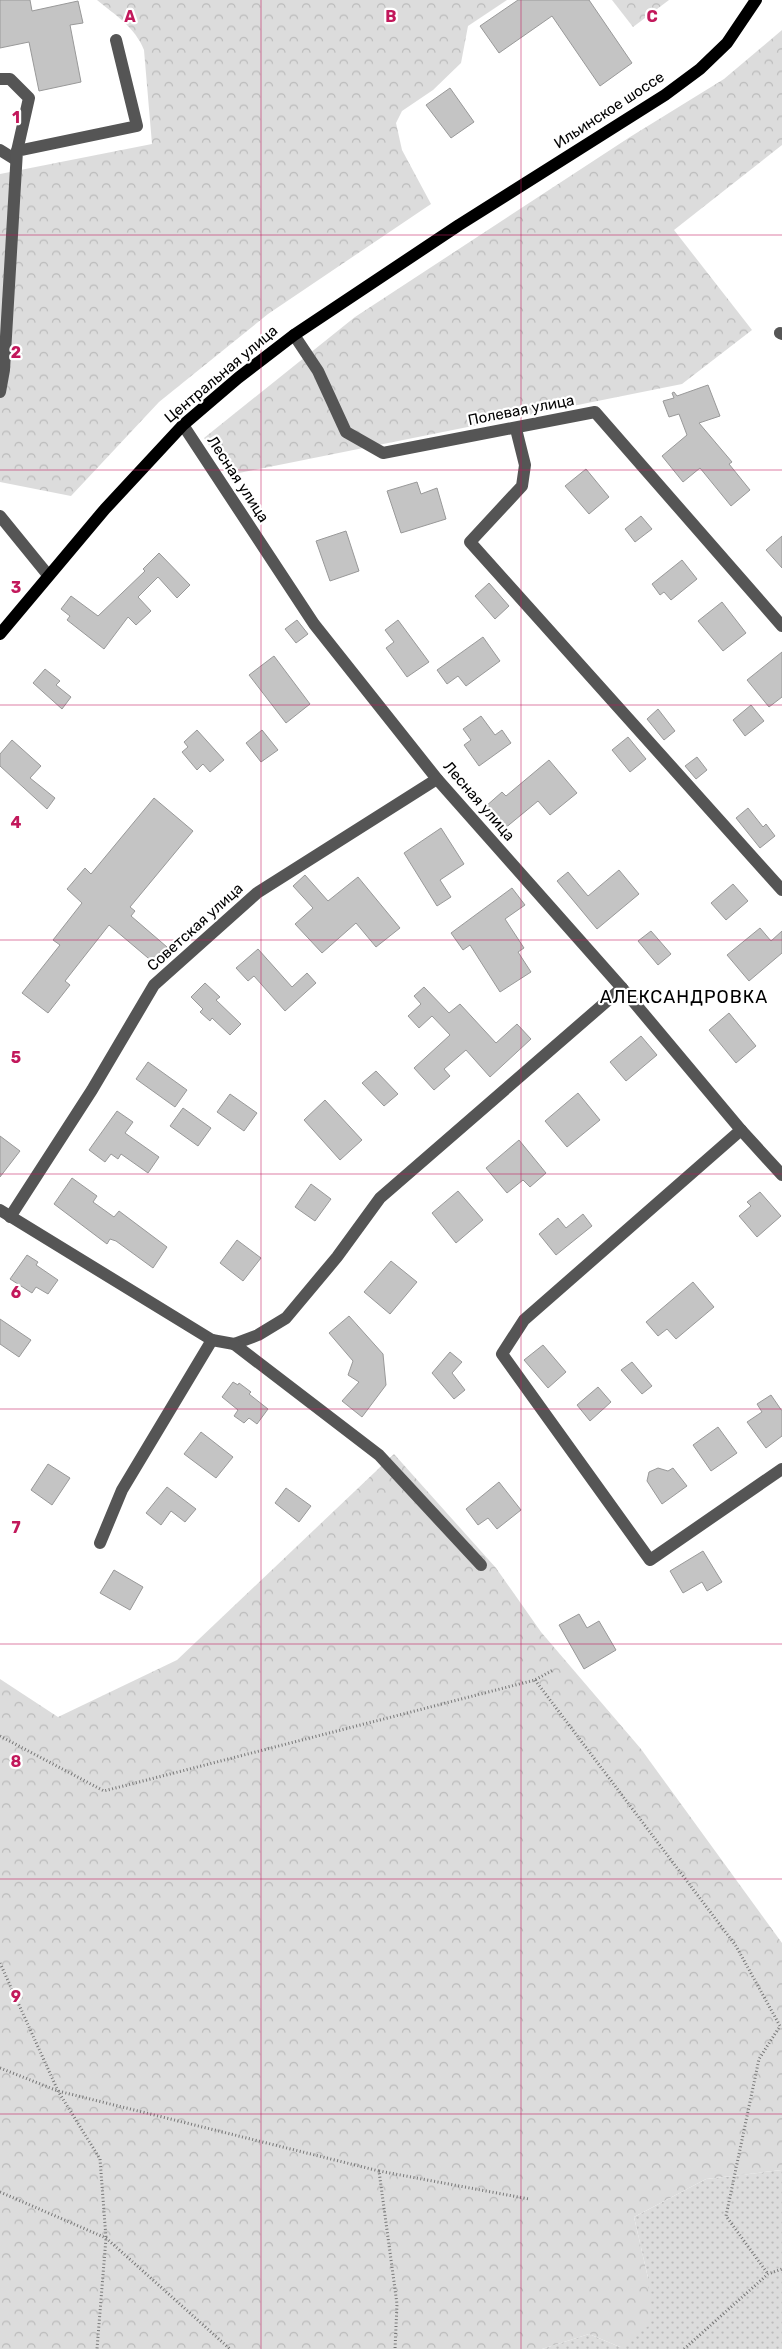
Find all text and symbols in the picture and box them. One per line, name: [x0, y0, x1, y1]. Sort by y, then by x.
text: A: [124, 7, 136, 26]
text: B: [385, 7, 397, 26]
text: C: [646, 7, 658, 26]
street label: Ильинское шоссе: [551, 68, 667, 152]
text: 1: [12, 108, 20, 127]
street label: Центральная улица: [161, 321, 281, 427]
text: 2: [11, 343, 21, 362]
street label: Полевая улица: [466, 391, 576, 429]
street label: Лесная улица: [203, 432, 273, 526]
text: 3: [11, 578, 21, 597]
street label: Лесная улица: [440, 757, 518, 845]
text: 4: [11, 813, 22, 832]
street label: Советская улица: [143, 879, 247, 975]
district label: АЛЕКСАНДРОВКА: [600, 986, 768, 1008]
text: 5: [11, 1048, 21, 1067]
text: 6: [11, 1283, 21, 1302]
text: 7: [11, 1518, 21, 1537]
text: 8: [11, 1752, 22, 1771]
text: 9: [11, 1987, 21, 2006]

